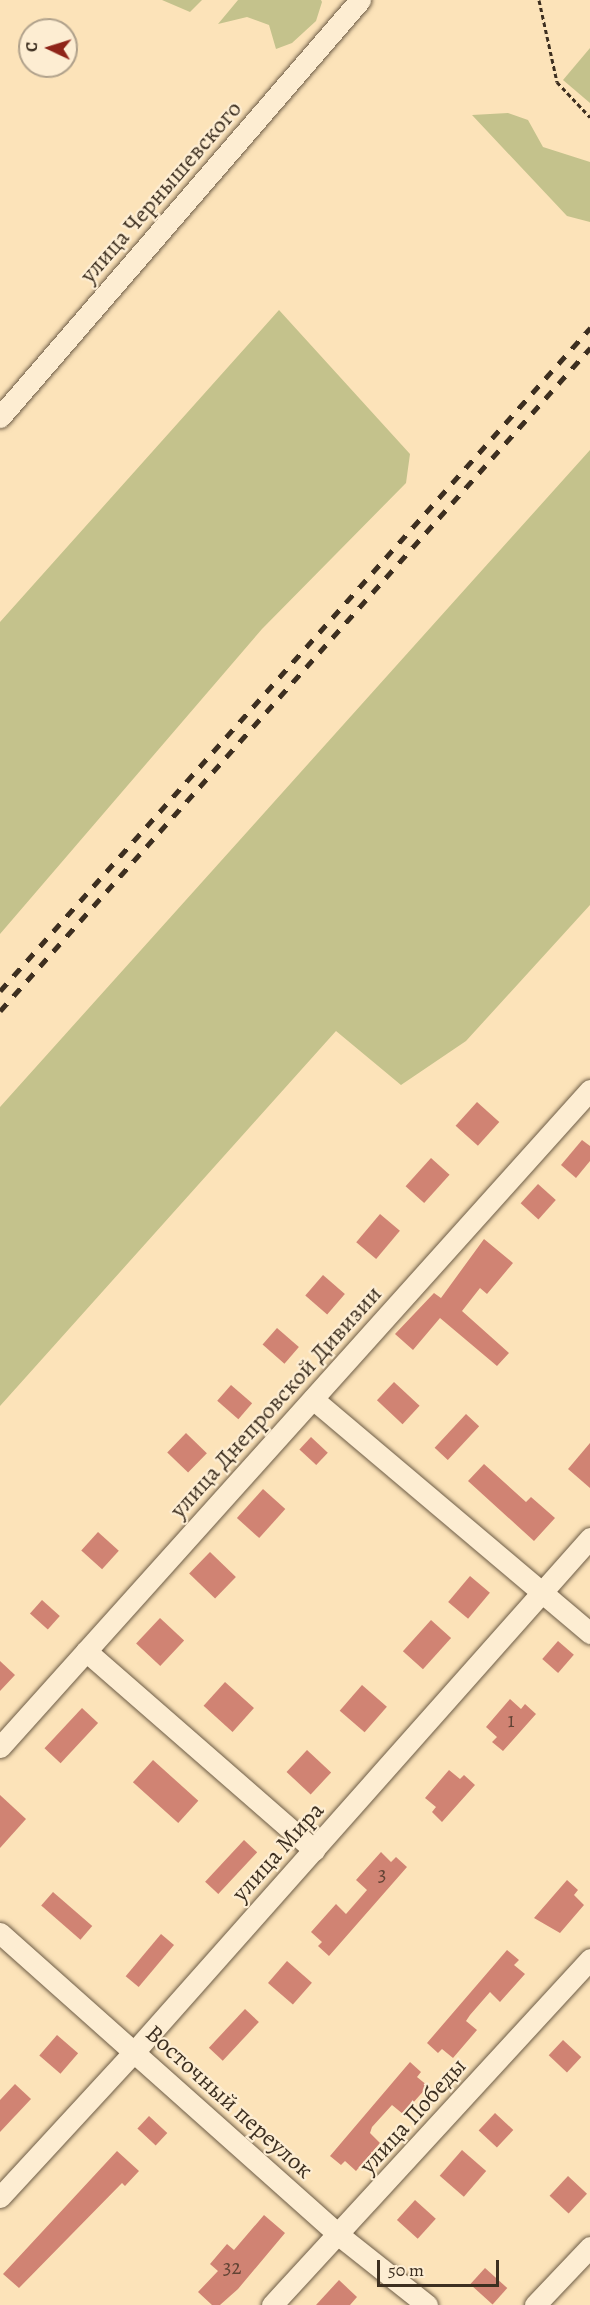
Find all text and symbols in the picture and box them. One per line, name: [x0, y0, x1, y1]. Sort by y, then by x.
north arrow: [18, 18, 78, 78]
text: С: [21, 41, 43, 53]
street label: улица Чернышевского: [74, 95, 248, 289]
street label: улица Днепровской Дивизии: [164, 1280, 388, 1524]
house number: 1: [507, 1707, 515, 1733]
street label: улица Мира: [226, 1796, 330, 1908]
house number: 3: [378, 1861, 386, 1887]
street label: Восточный переулок: [139, 2019, 319, 2185]
street label: улица Победы: [353, 2052, 473, 2180]
scale bar: [380, 2248, 502, 2286]
house number: 32: [223, 2254, 241, 2280]
text: 50 m: [388, 2258, 424, 2282]

